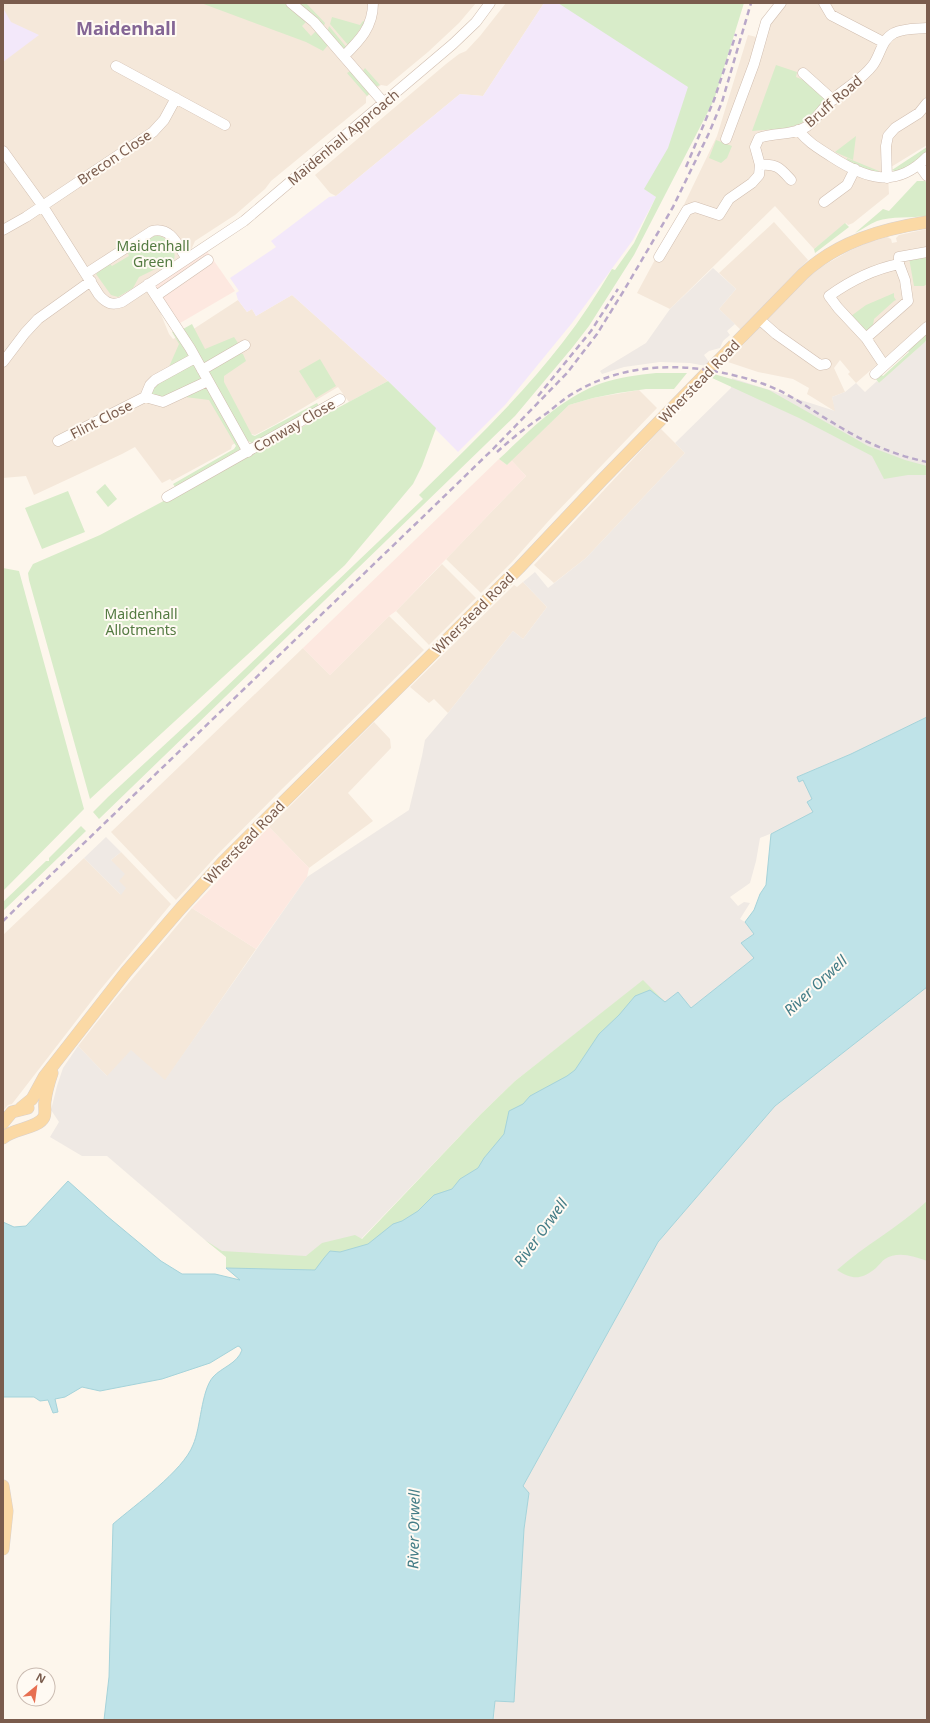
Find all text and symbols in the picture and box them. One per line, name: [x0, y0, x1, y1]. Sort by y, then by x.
district label: Maidenhall: [76, 16, 176, 40]
street label: Bruff Road: [800, 71, 866, 131]
street label: Maidenhall Approach: [283, 85, 403, 189]
street label: Brecon Close: [73, 125, 155, 189]
park label: Maidenhall Green: [116, 236, 190, 271]
street label: Wherstead Road: [654, 335, 744, 427]
street label: Conway Close: [250, 394, 338, 456]
street label: Flint Close: [67, 395, 135, 443]
street label: Wherstead Road: [428, 568, 518, 658]
park label: Maidenhall Allotments: [104, 604, 178, 639]
street label: Wherstead Road: [199, 796, 289, 888]
water label: River Orwell: [779, 950, 852, 1019]
water label: River Orwell: [508, 1193, 572, 1270]
water label: River Orwell: [402, 1488, 424, 1569]
north arrow: [16, 1667, 56, 1707]
text: N: [34, 1669, 49, 1687]

